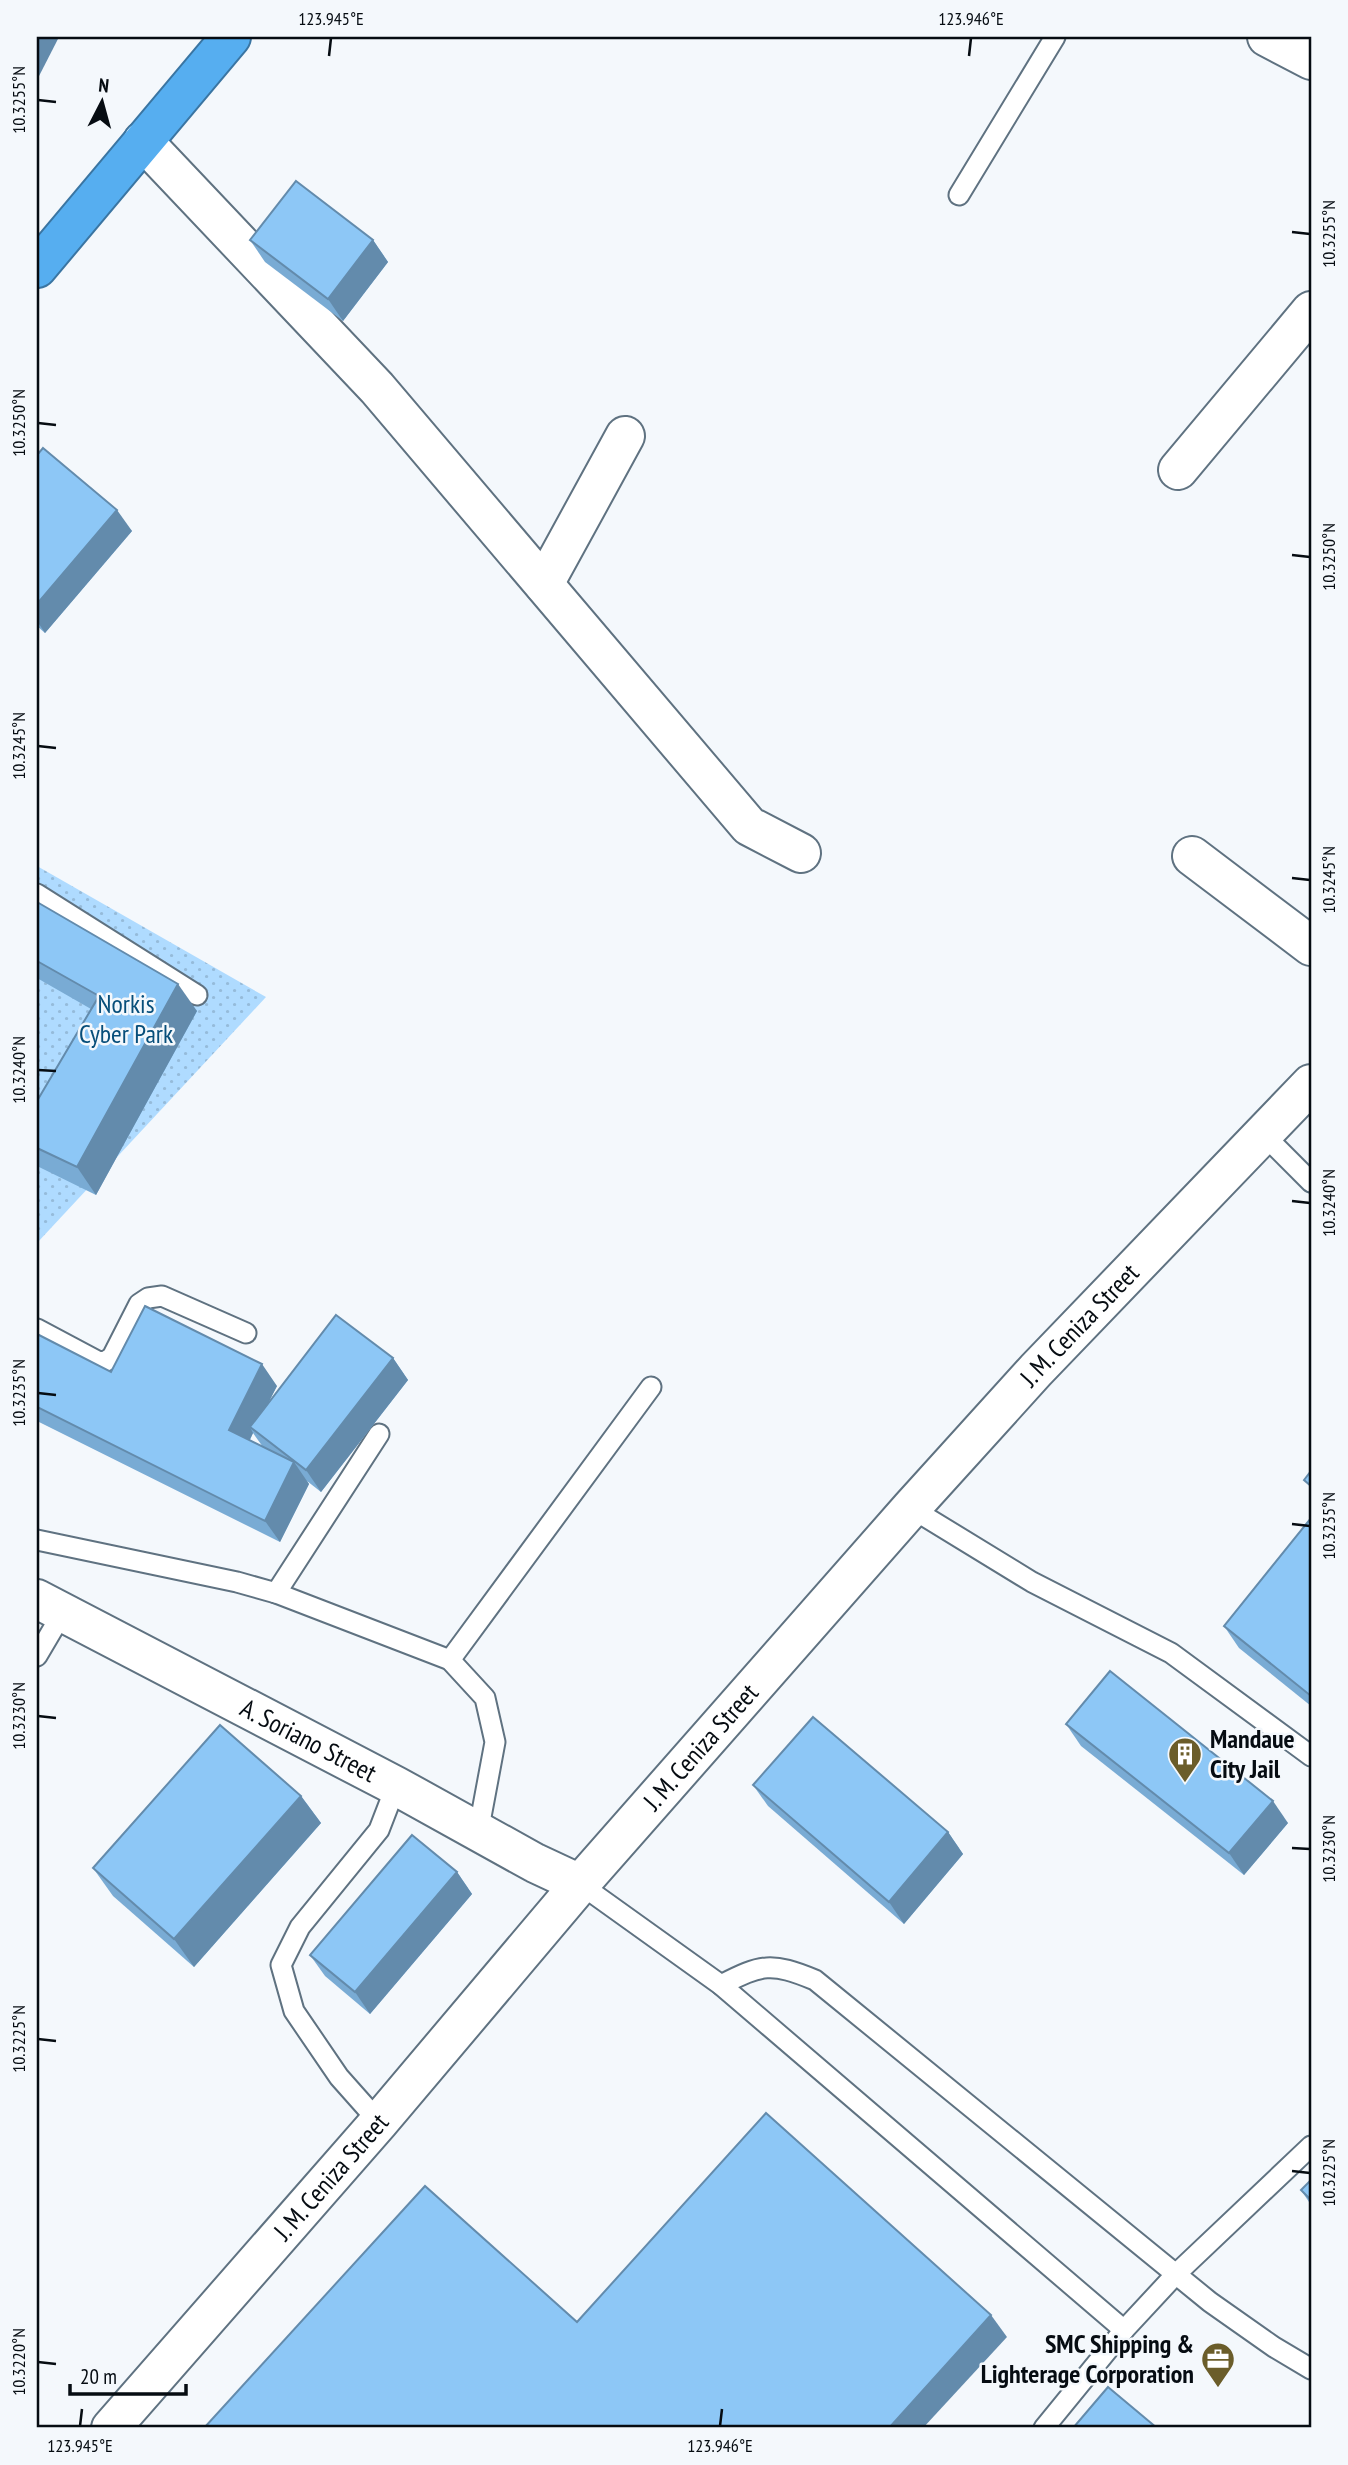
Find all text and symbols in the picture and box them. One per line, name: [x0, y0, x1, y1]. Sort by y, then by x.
text: 123.945°E: [298, 7, 364, 30]
text: 123.946°E: [938, 7, 1004, 30]
text: 10.3255°N: [7, 66, 30, 134]
north arrow: [66, 66, 136, 136]
text: N: [97, 73, 110, 98]
text: 10.3255°N: [1317, 200, 1340, 268]
text: 10.3250°N: [7, 389, 30, 457]
text: 10.3250°N: [1317, 523, 1340, 591]
text: 10.3245°N: [7, 712, 30, 780]
text: 10.3245°N: [1317, 846, 1340, 914]
park label: Norkis Cyber Park: [79, 987, 173, 1050]
text: 10.3240°N: [7, 1036, 30, 1104]
text: 10.3240°N: [1317, 1169, 1340, 1237]
street label: J. M. Ceniza Street: [1012, 1256, 1146, 1394]
text: 10.3235°N: [7, 1359, 30, 1427]
text: 10.3235°N: [1317, 1492, 1340, 1560]
street label: J. M. Ceniza Street: [635, 1676, 765, 1817]
text: 10.3230°N: [7, 1682, 30, 1750]
street label: A. Soriano Street: [235, 1691, 382, 1789]
place label: Mandaue City Jail: [1210, 1722, 1295, 1785]
building icon: Mandaue City Jail: [1166, 1735, 1204, 1784]
text: 10.3230°N: [1317, 1815, 1340, 1883]
text: 10.3225°N: [7, 2005, 30, 2073]
street label: J. M. Ceniza Street: [266, 2106, 395, 2247]
text: 10.3225°N: [1317, 2139, 1340, 2207]
place label: SMC Shipping & Lighterage Corporation: [981, 2327, 1194, 2390]
text: 10.3220°N: [7, 2328, 30, 2396]
office icon: SMC Shipping & Lighterage Corporation: [1199, 2340, 1237, 2389]
scale bar: [70, 2353, 186, 2397]
text: 20 m: [80, 2363, 117, 2390]
text: 123.945°E: [47, 2434, 113, 2457]
text: 123.946°E: [687, 2434, 753, 2457]

